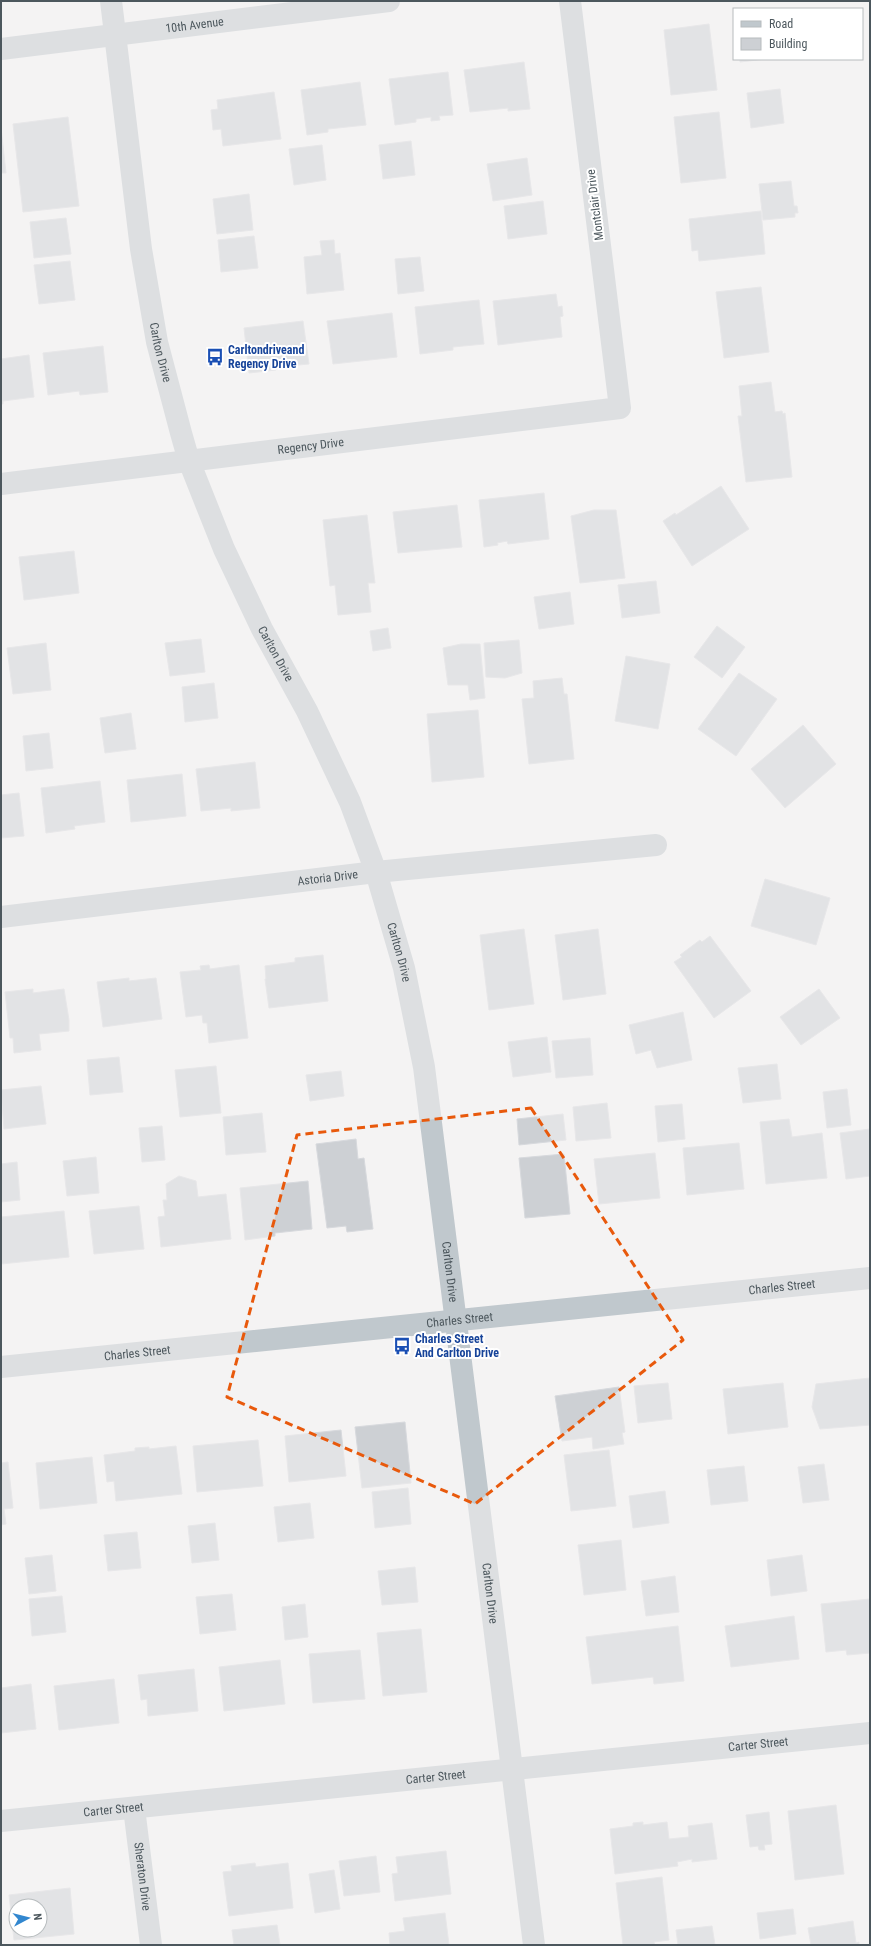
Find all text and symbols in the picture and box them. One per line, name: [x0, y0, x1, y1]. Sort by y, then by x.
legend: [733, 8, 863, 60]
street label: 10th Avenue: [165, 14, 225, 36]
text: Road: [769, 17, 793, 31]
text: Building: [769, 37, 807, 51]
street label: Montclair Drive: [584, 168, 606, 241]
street label: Carlton Drive: [147, 321, 174, 384]
place label: Carltondriveand Regency Drive: [228, 343, 304, 371]
bus stop icon: Carltondriveand Regency Drive: [205, 347, 225, 367]
street label: Regency Drive: [277, 435, 345, 457]
street label: Carlton Drive: [255, 624, 297, 684]
street label: Astoria Drive: [297, 867, 359, 888]
street label: Carlton Drive: [384, 921, 414, 983]
street label: Carlton Drive: [439, 1241, 460, 1303]
street label: Charles Street: [748, 1277, 816, 1297]
street label: Charles Street: [426, 1310, 494, 1330]
place label: Charles Street And Carlton Drive: [415, 1332, 499, 1360]
bus stop icon: Charles Street And Carlton Drive: [392, 1336, 412, 1356]
street label: Charles Street: [103, 1343, 172, 1363]
street label: Carlton Drive: [479, 1562, 501, 1625]
street label: Carter Street: [727, 1734, 789, 1754]
street label: Carter Street: [405, 1767, 467, 1787]
street label: Carter Street: [83, 1800, 145, 1820]
street label: Sheraton Drive: [131, 1841, 154, 1912]
north arrow: [8, 1898, 48, 1938]
text: N: [31, 1913, 44, 1921]

